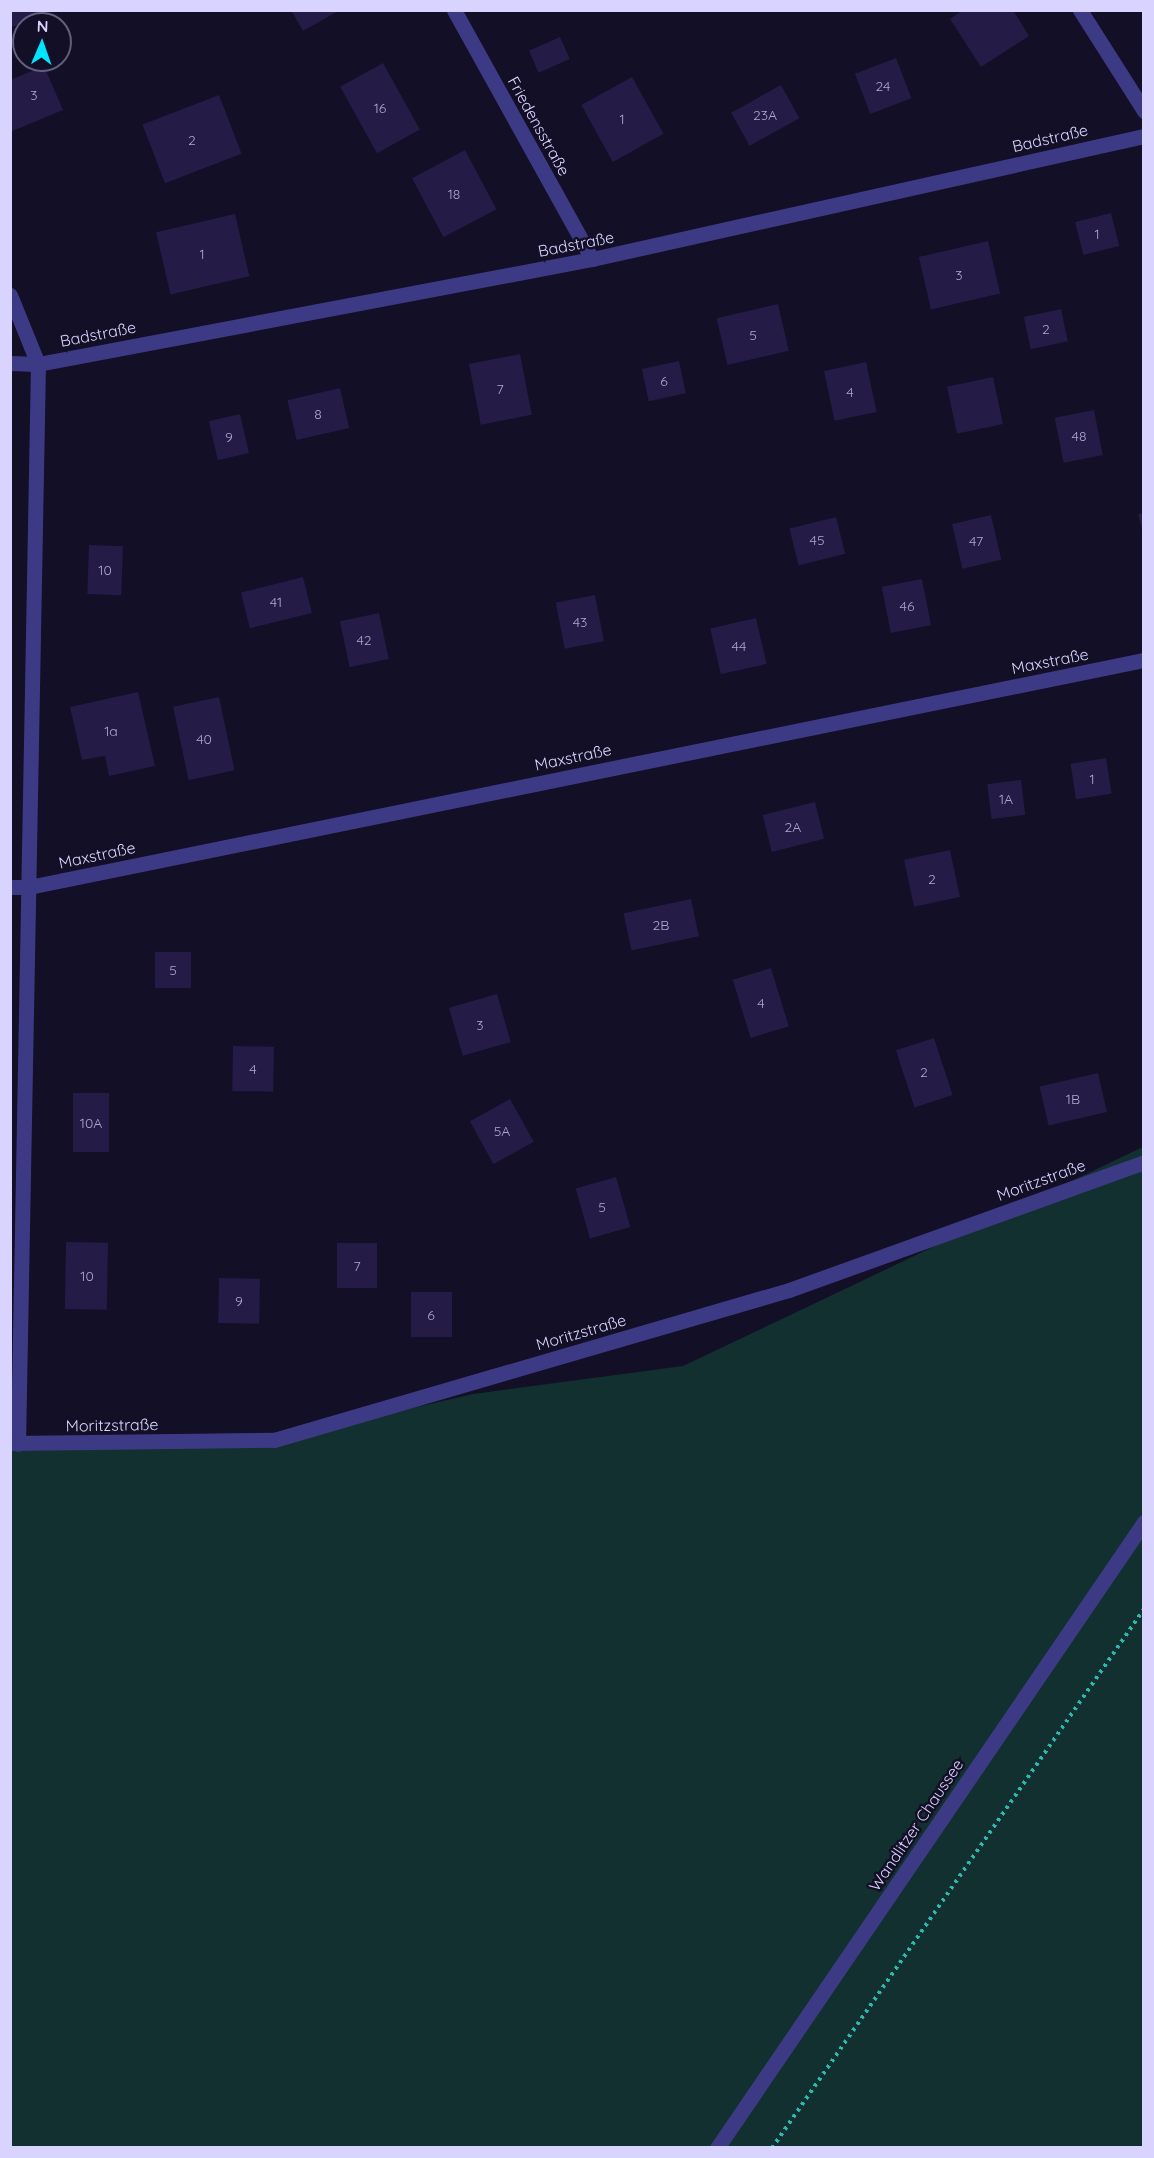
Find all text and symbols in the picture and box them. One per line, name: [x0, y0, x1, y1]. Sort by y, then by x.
north arrow: [12, 12, 72, 72]
text: N: [36, 16, 49, 36]
street label: Friedensstraße: [504, 73, 574, 179]
house number: 24: [876, 78, 890, 94]
house number: 3: [30, 87, 38, 103]
house number: 16: [374, 100, 386, 116]
house number: 23A: [753, 107, 777, 123]
house number: 1: [619, 111, 625, 127]
street label: Badstraße: [1010, 120, 1090, 156]
house number: 2: [188, 132, 196, 148]
house number: 18: [448, 186, 460, 202]
house number: 1: [1094, 226, 1100, 242]
street label: Badstraße: [536, 227, 616, 261]
house number: 1: [199, 246, 205, 262]
house number: 3: [955, 267, 963, 283]
street label: Badstraße: [58, 317, 138, 351]
house number: 2: [1042, 321, 1050, 337]
house number: 5: [749, 327, 757, 343]
house number: 6: [660, 373, 668, 389]
house number: 7: [496, 381, 504, 397]
house number: 4: [846, 384, 854, 400]
house number: 8: [314, 406, 322, 422]
house number: 48: [1072, 428, 1086, 444]
house number: 9: [225, 429, 233, 445]
house number: 45: [809, 532, 825, 548]
house number: 47: [969, 533, 983, 549]
house number: 10: [98, 562, 112, 578]
house number: 41: [270, 594, 282, 610]
house number: 46: [900, 598, 914, 614]
house number: 43: [573, 614, 587, 630]
house number: 42: [356, 632, 372, 648]
house number: 44: [732, 638, 746, 654]
street label: Maxstraße: [1010, 644, 1090, 678]
house number: 1a: [104, 723, 118, 739]
house number: 40: [196, 731, 212, 747]
street label: Maxstraße: [533, 740, 613, 774]
house number: 1: [1089, 771, 1095, 787]
house number: 1A: [999, 791, 1013, 807]
house number: 2A: [785, 819, 801, 835]
street label: Maxstraße: [57, 838, 137, 872]
house number: 2: [928, 871, 936, 887]
house number: 2B: [653, 917, 669, 933]
house number: 5: [169, 962, 177, 978]
house number: 4: [757, 995, 765, 1011]
house number: 3: [476, 1017, 484, 1033]
house number: 4: [249, 1061, 257, 1077]
house number: 2: [920, 1064, 928, 1080]
house number: 1B: [1066, 1091, 1080, 1107]
house number: 10A: [80, 1115, 102, 1131]
house number: 5A: [494, 1123, 510, 1139]
street label: Moritzstraße: [994, 1155, 1088, 1205]
house number: 5: [598, 1199, 606, 1215]
house number: 7: [353, 1258, 361, 1274]
house number: 10: [80, 1268, 94, 1284]
house number: 9: [235, 1293, 243, 1309]
house number: 6: [427, 1307, 435, 1323]
street label: Moritzstraße: [534, 1310, 628, 1354]
street label: Moritzstraße: [65, 1415, 159, 1435]
street label: Wandlitzer Chaussee: [865, 1755, 967, 1895]

